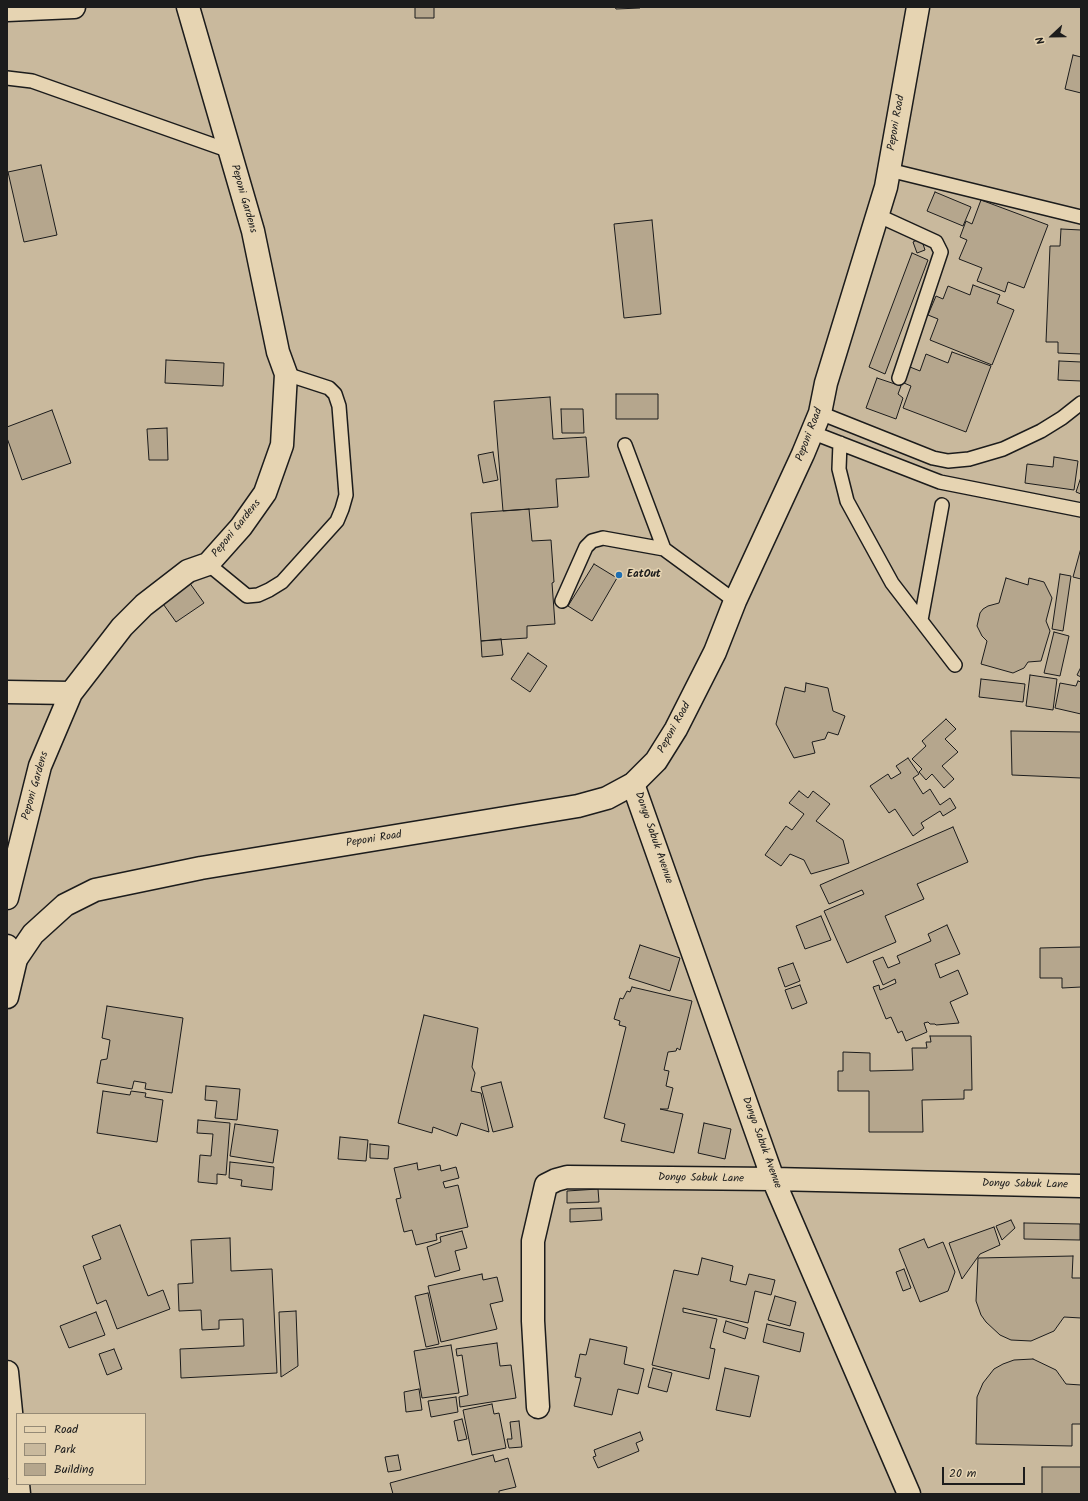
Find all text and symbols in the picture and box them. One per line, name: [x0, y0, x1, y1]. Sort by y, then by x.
north arrow: [1032, 16, 1072, 56]
text: N: [1031, 34, 1051, 47]
street label: Peponi Road: [886, 94, 908, 152]
street label: Peponi Gardens: [227, 163, 259, 235]
street label: Peponi Road: [794, 406, 826, 464]
street label: Peponi Gardens: [210, 497, 264, 561]
place label: EatOut: [627, 568, 661, 582]
marker: EatOut: [614, 570, 624, 580]
street label: Peponi Road: [656, 700, 694, 756]
street label: Peponi Gardens: [20, 750, 52, 822]
street label: Donyo Sabuk Avenue: [631, 790, 675, 886]
street label: Peponi Road: [345, 829, 403, 851]
street label: Donyo Sabuk Avenue: [738, 1095, 784, 1191]
street label: Donyo Sabuk Lane: [658, 1172, 744, 1186]
street label: Donyo Sabuk Lane: [982, 1178, 1068, 1192]
legend: [16, 1413, 146, 1485]
text: Road: [54, 1420, 78, 1439]
text: Park: [54, 1440, 76, 1459]
scale bar: [944, 1459, 1027, 1485]
text: Building: [54, 1460, 94, 1479]
text: 20 m: [949, 1464, 976, 1483]

